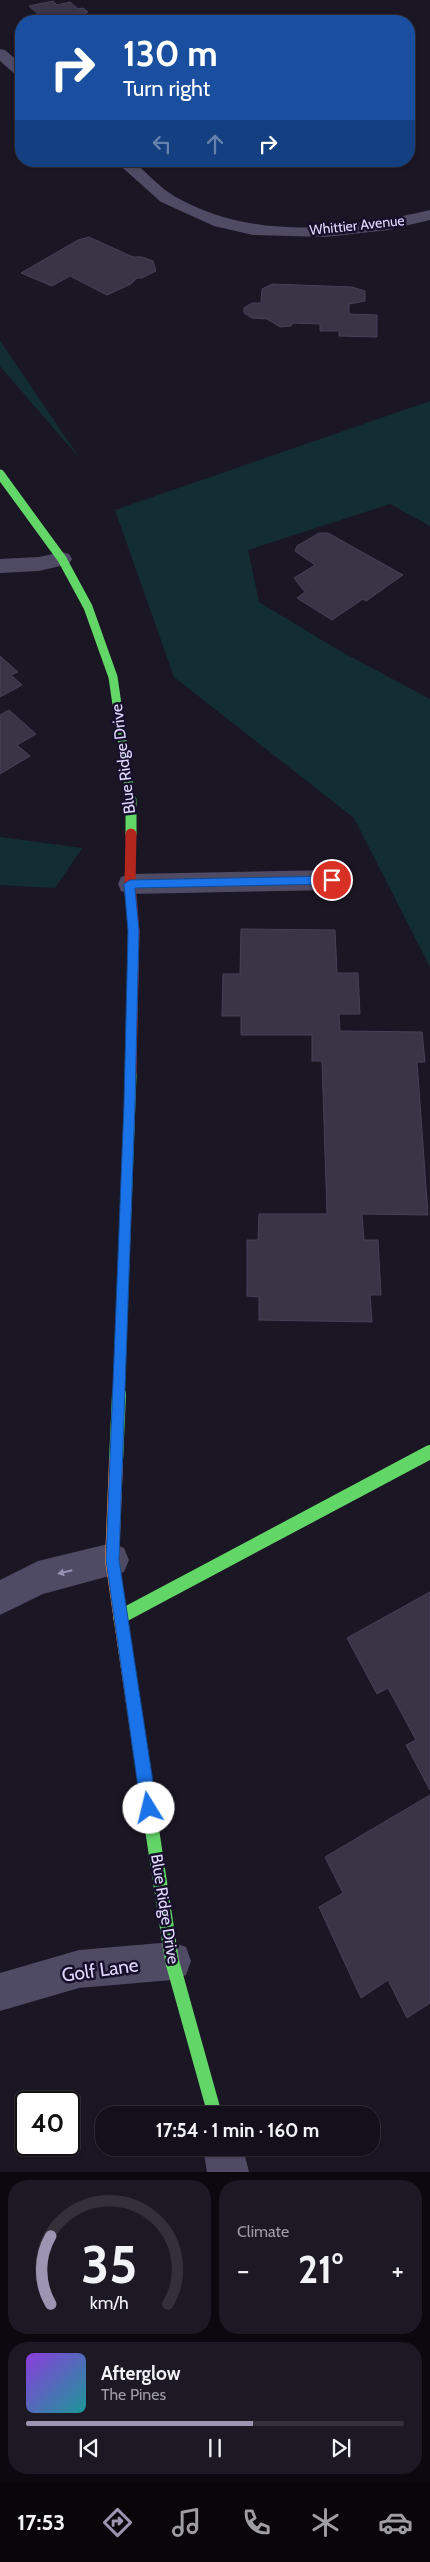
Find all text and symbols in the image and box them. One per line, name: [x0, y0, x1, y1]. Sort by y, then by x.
text: 130 m: [123, 32, 218, 75]
icon: right: [40, 35, 105, 100]
text: Turn right: [123, 75, 210, 102]
icon: left: [148, 130, 176, 158]
icon: ahead: [201, 130, 229, 158]
icon: right: [254, 130, 282, 158]
street label: Whittier Avenue: [309, 211, 405, 239]
street label: Blue Ridge Drive: [107, 703, 139, 815]
pin: [311, 859, 353, 901]
icon: arrive: [318, 866, 346, 894]
one-way arrow: [58, 1568, 73, 1576]
position arrow: [122, 1781, 174, 1833]
street label: Blue Ridge Drive: [147, 1853, 183, 1965]
street label: Golf Lane: [60, 1953, 140, 1987]
speed limit sign: 40: [15, 2091, 80, 2156]
text: 17:54 · 1 min · 160 m: [156, 2119, 319, 2142]
text: Climate: [237, 2222, 289, 2241]
text: 35: [82, 2233, 137, 2296]
text: 21°: [298, 2246, 343, 2293]
text: −: [237, 2253, 249, 2287]
text: +: [392, 2253, 404, 2287]
text: km/h: [90, 2292, 129, 2313]
text: Afterglow: [101, 2362, 181, 2385]
text: The Pines: [101, 2385, 166, 2404]
icon: previous: [75, 2434, 103, 2462]
icon: pause: [201, 2434, 229, 2462]
icon: next: [327, 2434, 355, 2462]
icon: directions: [100, 2505, 135, 2540]
icon: music: [169, 2505, 204, 2540]
icon: phone: [239, 2505, 274, 2540]
icon: climate: [308, 2505, 343, 2540]
icon: car: [378, 2505, 413, 2540]
text: 17:53: [17, 2509, 65, 2536]

